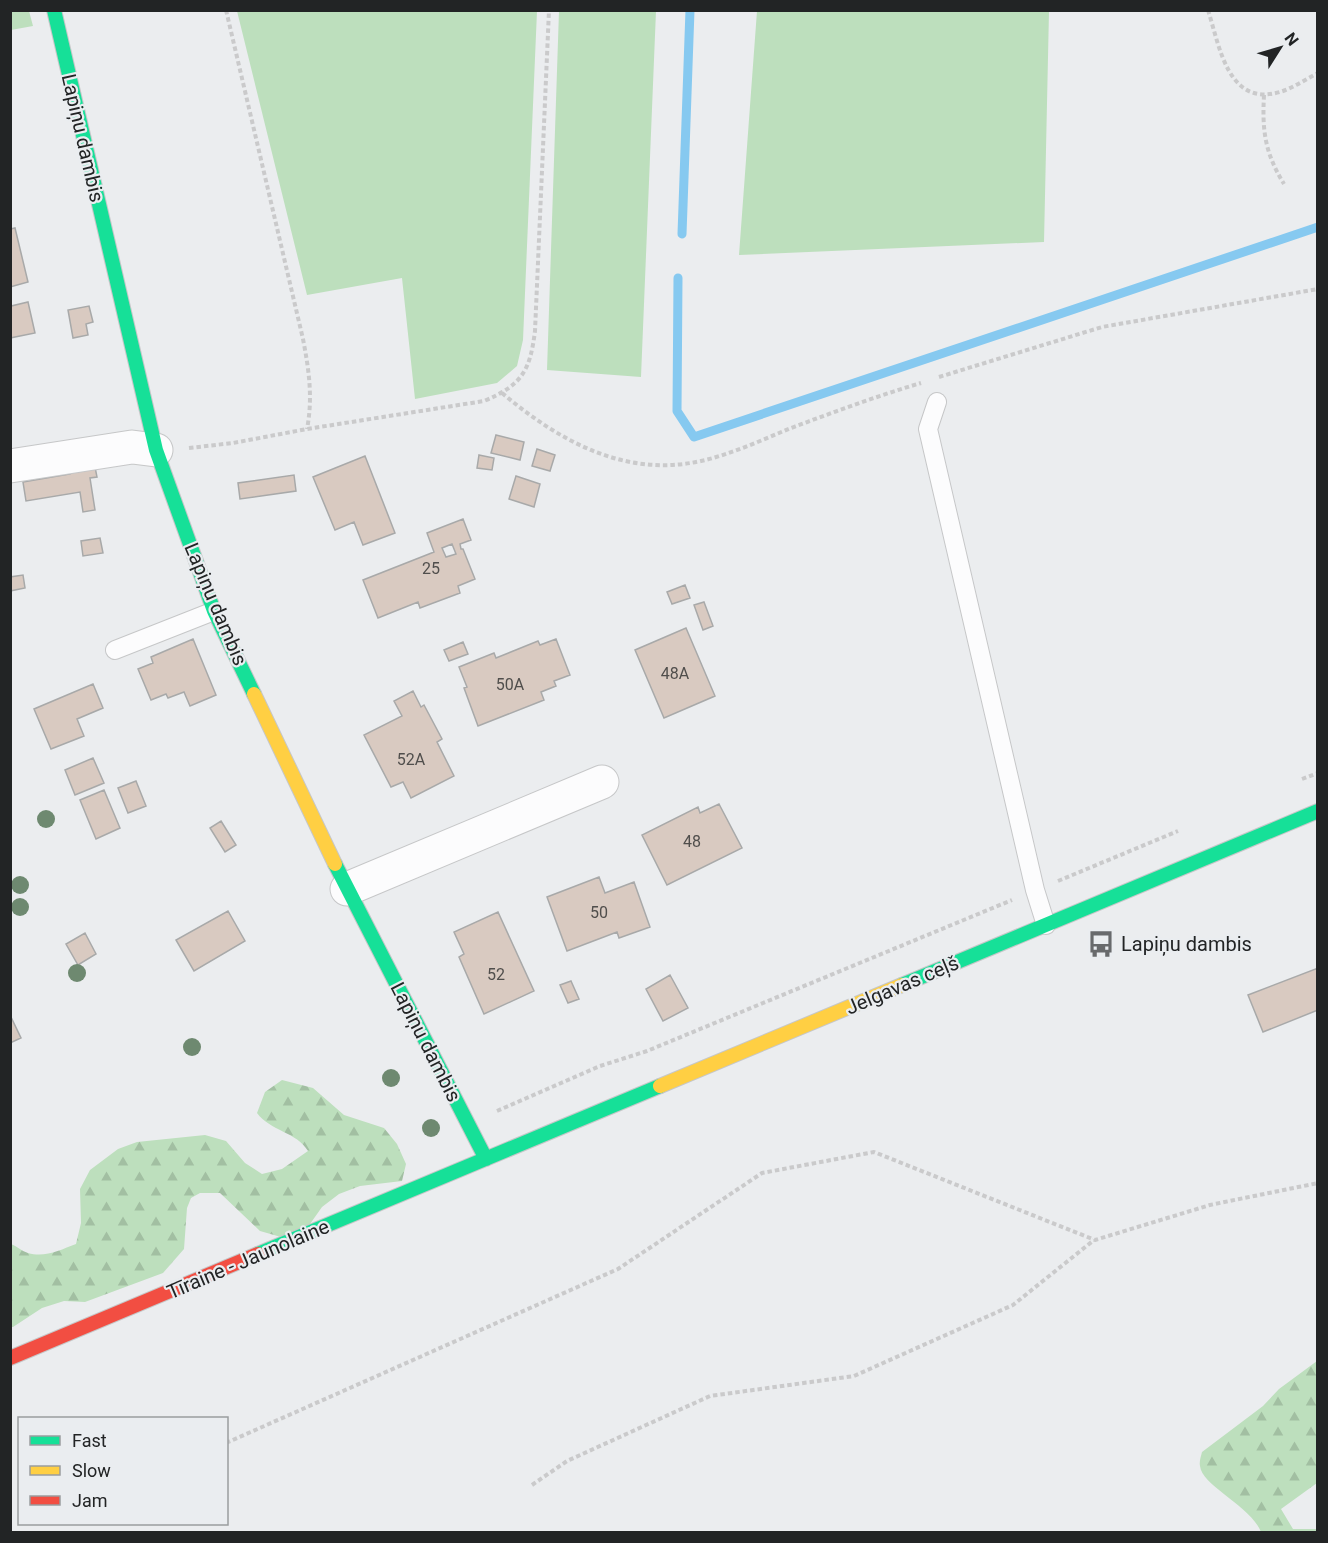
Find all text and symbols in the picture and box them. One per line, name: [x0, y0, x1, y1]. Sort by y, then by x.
north arrow: [1250, 18, 1310, 78]
text: N: [1281, 29, 1303, 50]
street label: Lapiņu dambis: [57, 72, 109, 204]
street label: Lapiņu dambis: [179, 539, 253, 669]
house number: 25: [422, 559, 440, 578]
house number: 48A: [661, 664, 690, 683]
house number: 50A: [496, 675, 525, 694]
house number: 52A: [397, 750, 426, 769]
house number: 48: [683, 832, 701, 851]
house number: 50: [590, 903, 608, 922]
bus stop icon: Lapiņu dambis: [1086, 929, 1116, 959]
place label: Lapiņu dambis: [1121, 932, 1252, 956]
street label: Jelgavas ceļš: [842, 950, 962, 1020]
house number: 52: [487, 965, 505, 984]
street label: Lapiņu dambis: [386, 978, 466, 1106]
street label: Tīraine - Jaunolaine: [163, 1214, 333, 1304]
legend: [18, 1417, 228, 1525]
text: Fast: [72, 1430, 107, 1451]
text: Slow: [72, 1460, 111, 1481]
text: Jam: [72, 1490, 108, 1511]

